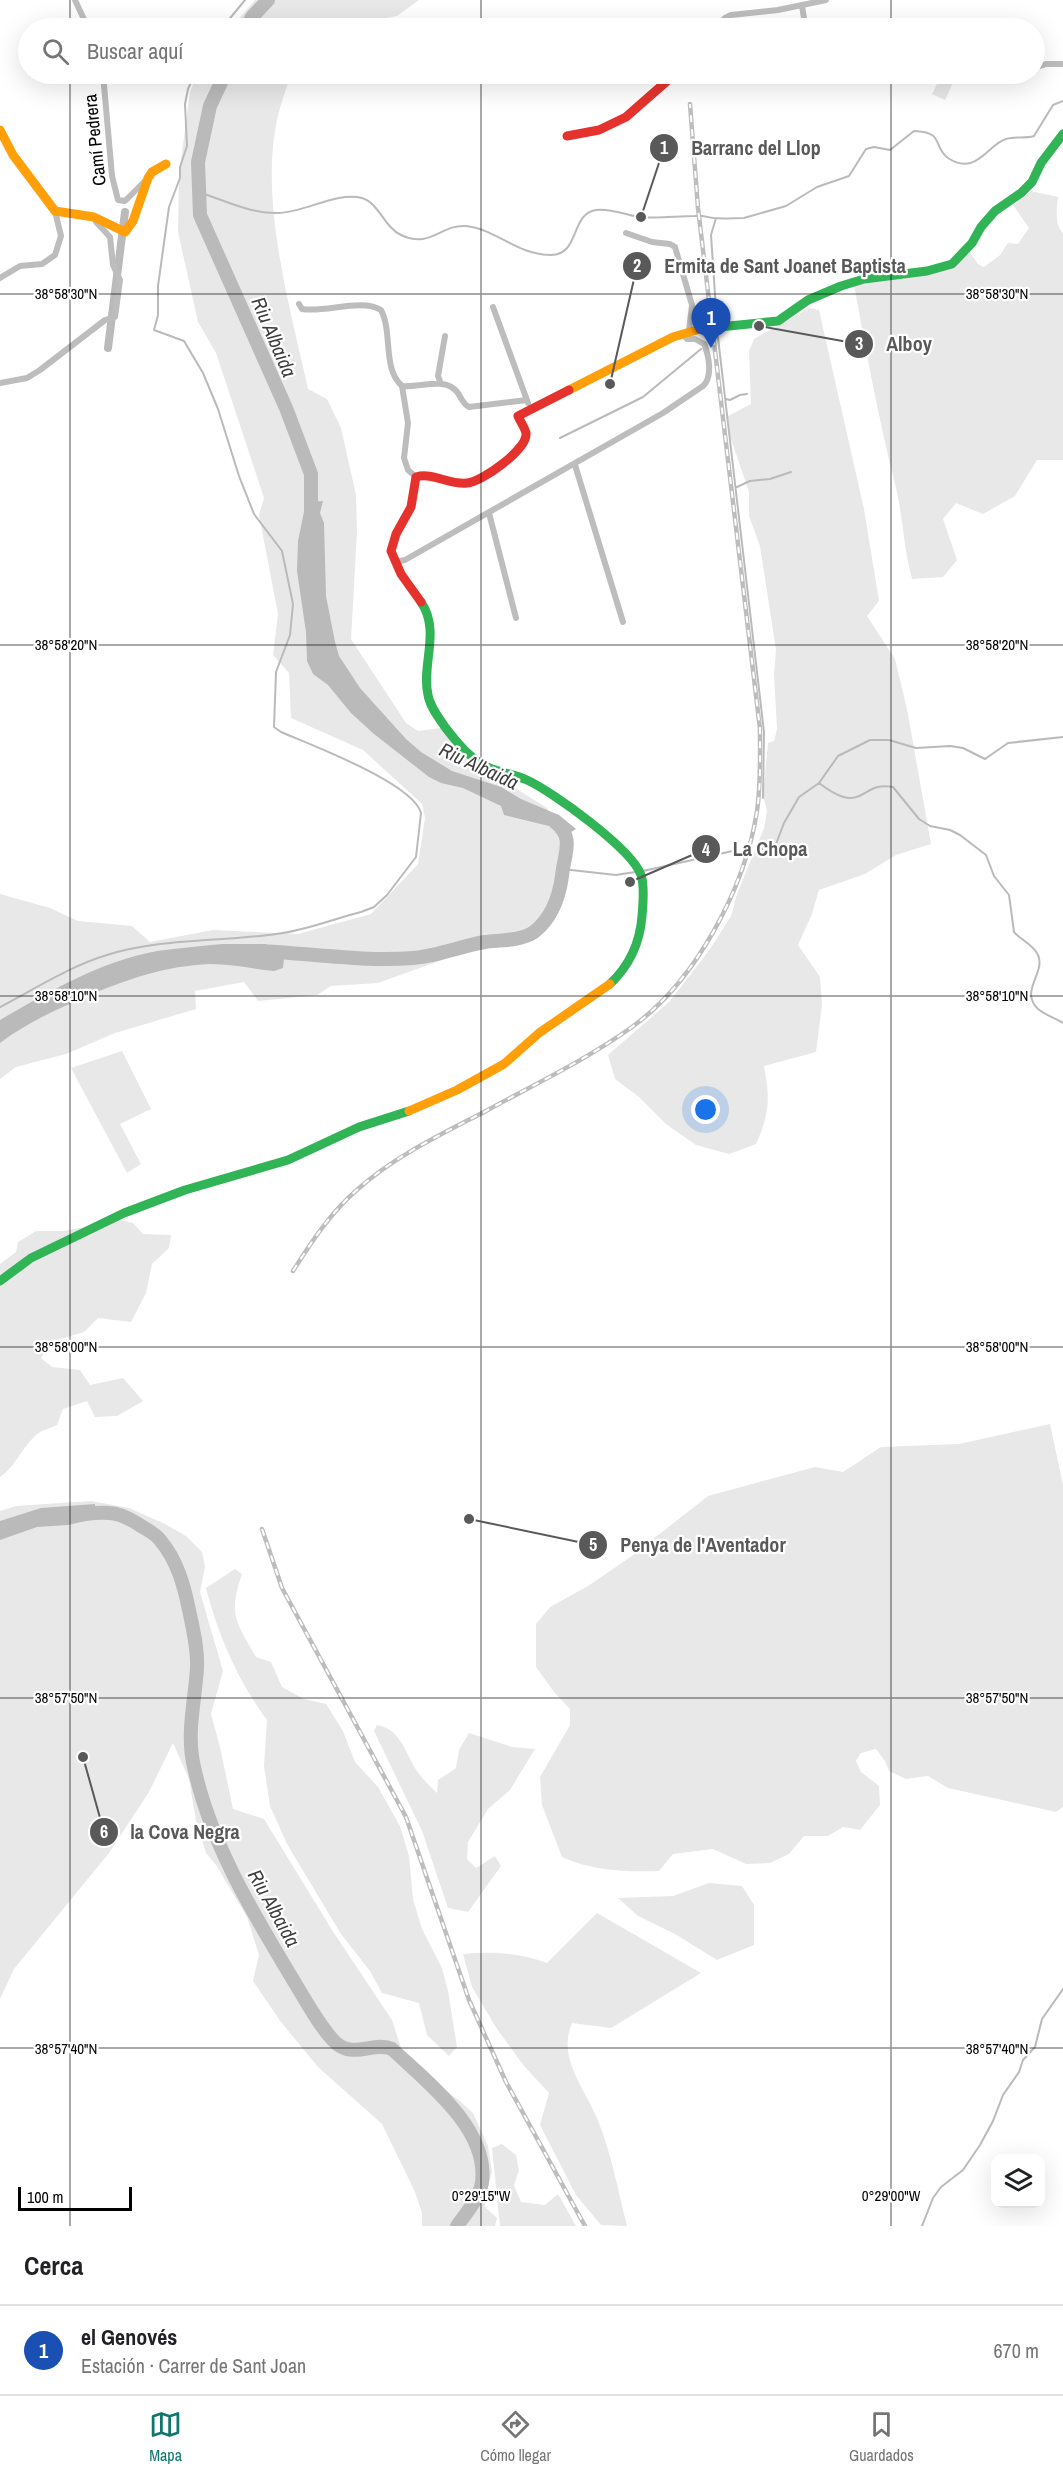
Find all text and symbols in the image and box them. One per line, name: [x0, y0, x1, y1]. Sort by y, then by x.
search box: [18, 18, 1045, 84]
icon: search: [39, 35, 72, 68]
text: Buscar aquí: [87, 36, 183, 66]
street label: Camí Pedrera: [77, 93, 112, 187]
callout: Barranc del Llop: [649, 129, 833, 167]
text: Barranc del Llop: [691, 134, 821, 161]
text: 1: [660, 135, 669, 160]
callout: Ermita de Sant Joanet Baptista: [622, 247, 918, 285]
text: Ermita de Sant Joanet Baptista: [664, 252, 906, 279]
text: 2: [633, 253, 641, 278]
text: 38°58'30"N: [35, 283, 97, 304]
text: 38°58'30"N: [966, 283, 1028, 304]
water label: Riu Albaida: [246, 293, 303, 381]
pin: 1: [692, 298, 730, 348]
callout: Alboy: [844, 325, 944, 363]
text: Alboy: [886, 330, 933, 357]
text: 3: [855, 331, 863, 356]
text: 38°58'20"N: [35, 634, 97, 655]
text: 38°58'20"N: [966, 634, 1028, 655]
water label: Riu Albaida: [435, 735, 523, 796]
callout: La Chopa: [691, 830, 819, 868]
text: La Chopa: [733, 835, 807, 862]
text: 4: [702, 837, 711, 862]
text: 38°58'10"N: [35, 985, 97, 1006]
text: 38°58'10"N: [966, 985, 1028, 1006]
your location: [691, 1095, 720, 1124]
text: 38°58'00"N: [35, 1336, 97, 1357]
text: 38°58'00"N: [966, 1336, 1028, 1357]
callout: Penya de l'Aventador: [578, 1526, 798, 1564]
text: Penya de l'Aventador: [620, 1531, 786, 1558]
text: 5: [589, 1532, 597, 1557]
text: 38°57'50"N: [35, 1687, 97, 1708]
text: 38°57'50"N: [966, 1687, 1028, 1708]
callout: la Cova Negra: [89, 1813, 252, 1851]
text: la Cova Negra: [130, 1818, 240, 1845]
text: 6: [100, 1819, 108, 1844]
water label: Riu Albaida: [242, 1864, 307, 1951]
text: 38°57'40"N: [35, 2038, 97, 2059]
text: 38°57'40"N: [966, 2038, 1028, 2059]
map controls: [991, 2154, 1045, 2208]
button: layers: [991, 2154, 1045, 2208]
scale bar: [18, 2184, 132, 2212]
text: 0°29'15"W: [452, 2185, 511, 2206]
text: 0°29'00"W: [862, 2185, 921, 2206]
text: 100 m: [27, 2186, 63, 2208]
text: Cerca: [24, 2248, 83, 2283]
text: el Genovés: [81, 2322, 177, 2352]
text: 1: [39, 2337, 48, 2364]
text: 670 m: [993, 2337, 1039, 2364]
text: Estación · Carrer de Sant Joan: [81, 2352, 306, 2379]
tab: Mapa: [149, 2408, 182, 2466]
tab: Cómo llegar: [480, 2408, 551, 2466]
tab: Guardados: [849, 2408, 914, 2466]

